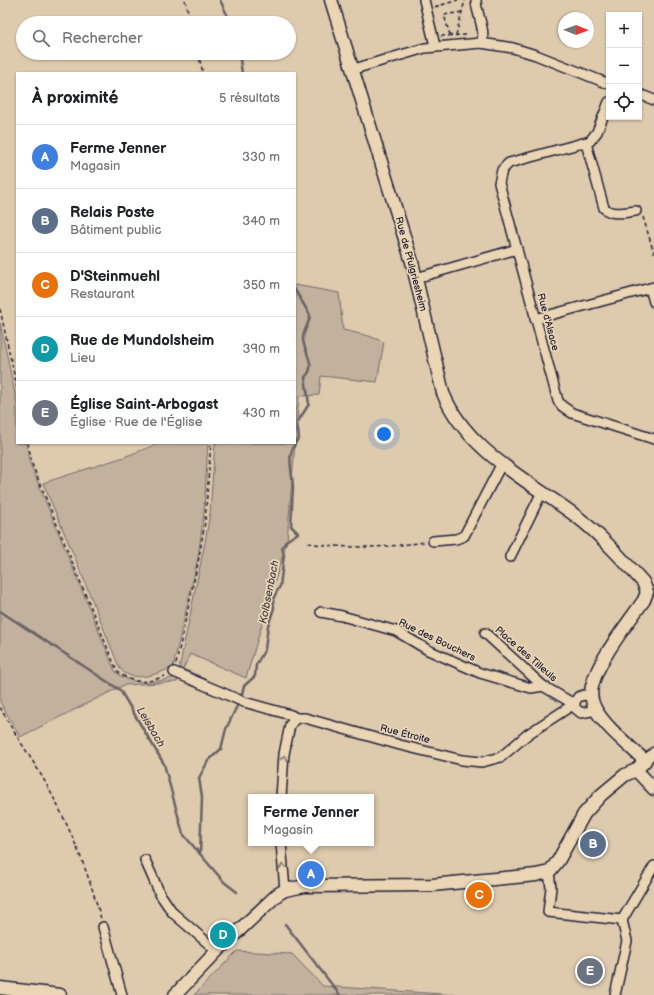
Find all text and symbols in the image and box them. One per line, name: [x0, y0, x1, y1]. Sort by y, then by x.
north arrow: [558, 12, 594, 48]
map controls: [606, 12, 642, 120]
button: +: [606, 12, 642, 48]
search box: [16, 16, 296, 60]
icon: search: [30, 27, 52, 49]
text: Rechercher: [62, 29, 142, 48]
button: −: [606, 48, 642, 84]
button: locate: [606, 84, 642, 120]
text: À proximité: [32, 88, 118, 108]
text: 5 résultats: [219, 90, 280, 106]
text: Ferme Jenner: [70, 139, 166, 158]
text: A: [41, 149, 49, 165]
text: 330 m: [242, 149, 280, 165]
text: Magasin: [70, 158, 120, 174]
text: Relais Poste: [70, 203, 154, 222]
text: B: [40, 213, 50, 229]
text: 340 m: [242, 213, 280, 229]
street label: Rue de Pfulgriesheim: [393, 215, 429, 313]
text: Bâtiment public: [70, 222, 161, 238]
text: D'Steinmuehl: [70, 267, 160, 286]
text: C: [40, 277, 50, 293]
text: 350 m: [243, 277, 280, 293]
text: Restaurant: [70, 286, 135, 302]
street label: Rue d'Alsace: [535, 292, 561, 352]
text: Rue de Mundolsheim: [70, 331, 214, 350]
text: D: [40, 341, 50, 357]
text: 390 m: [243, 341, 280, 357]
text: Lieu: [70, 350, 95, 366]
text: Église Saint-Arbogast: [70, 395, 218, 414]
text: E: [41, 405, 49, 421]
text: 430 m: [242, 405, 280, 421]
text: Église · Rue de l'Église: [70, 414, 202, 430]
your location: [374, 424, 394, 444]
water label: Kolbsenbach: [256, 559, 282, 625]
street label: Rue des Bouchers: [397, 616, 477, 664]
street label: Place des Tilleuls: [493, 624, 559, 684]
water label: Leisbach: [134, 705, 168, 749]
street label: Rue Étroite: [379, 722, 431, 746]
one-way arrow: [280, 755, 289, 761]
popup: [248, 794, 374, 846]
text: Ferme Jenner: [263, 803, 359, 822]
text: Magasin: [263, 822, 313, 838]
pin: B: [580, 829, 606, 859]
pin: A: [298, 859, 324, 889]
one-way arrow: [279, 863, 288, 869]
pin: C: [466, 880, 492, 910]
pin: D: [210, 920, 236, 950]
pin: E: [577, 956, 603, 986]

